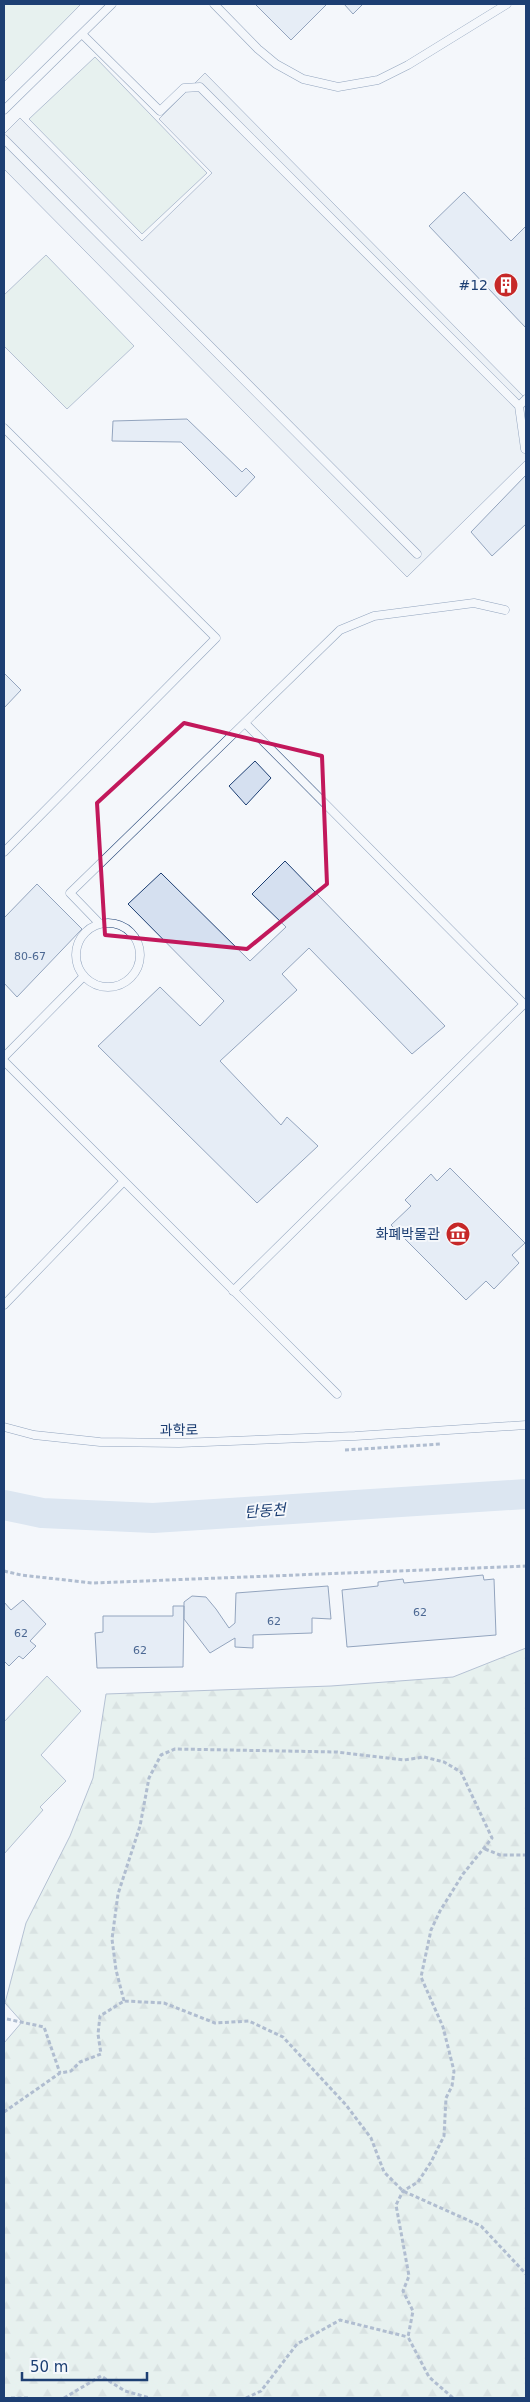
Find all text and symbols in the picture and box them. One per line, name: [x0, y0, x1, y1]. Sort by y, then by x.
building icon: #12: [493, 272, 519, 298]
place label: #12: [458, 277, 488, 293]
house number: 80-67: [14, 950, 46, 963]
museum icon: 화폐박물관: [445, 1221, 471, 1247]
place label: 화폐박물관: [376, 1226, 440, 1242]
street label: 과학로: [160, 1422, 199, 1438]
water label: 탄동천: [244, 1500, 288, 1521]
house number: 62: [413, 1606, 427, 1619]
house number: 62: [267, 1615, 281, 1628]
house number: 62: [14, 1627, 28, 1640]
house number: 62: [133, 1644, 147, 1657]
scale bar: [22, 2350, 148, 2382]
text: 50 m: [30, 2358, 68, 2376]

